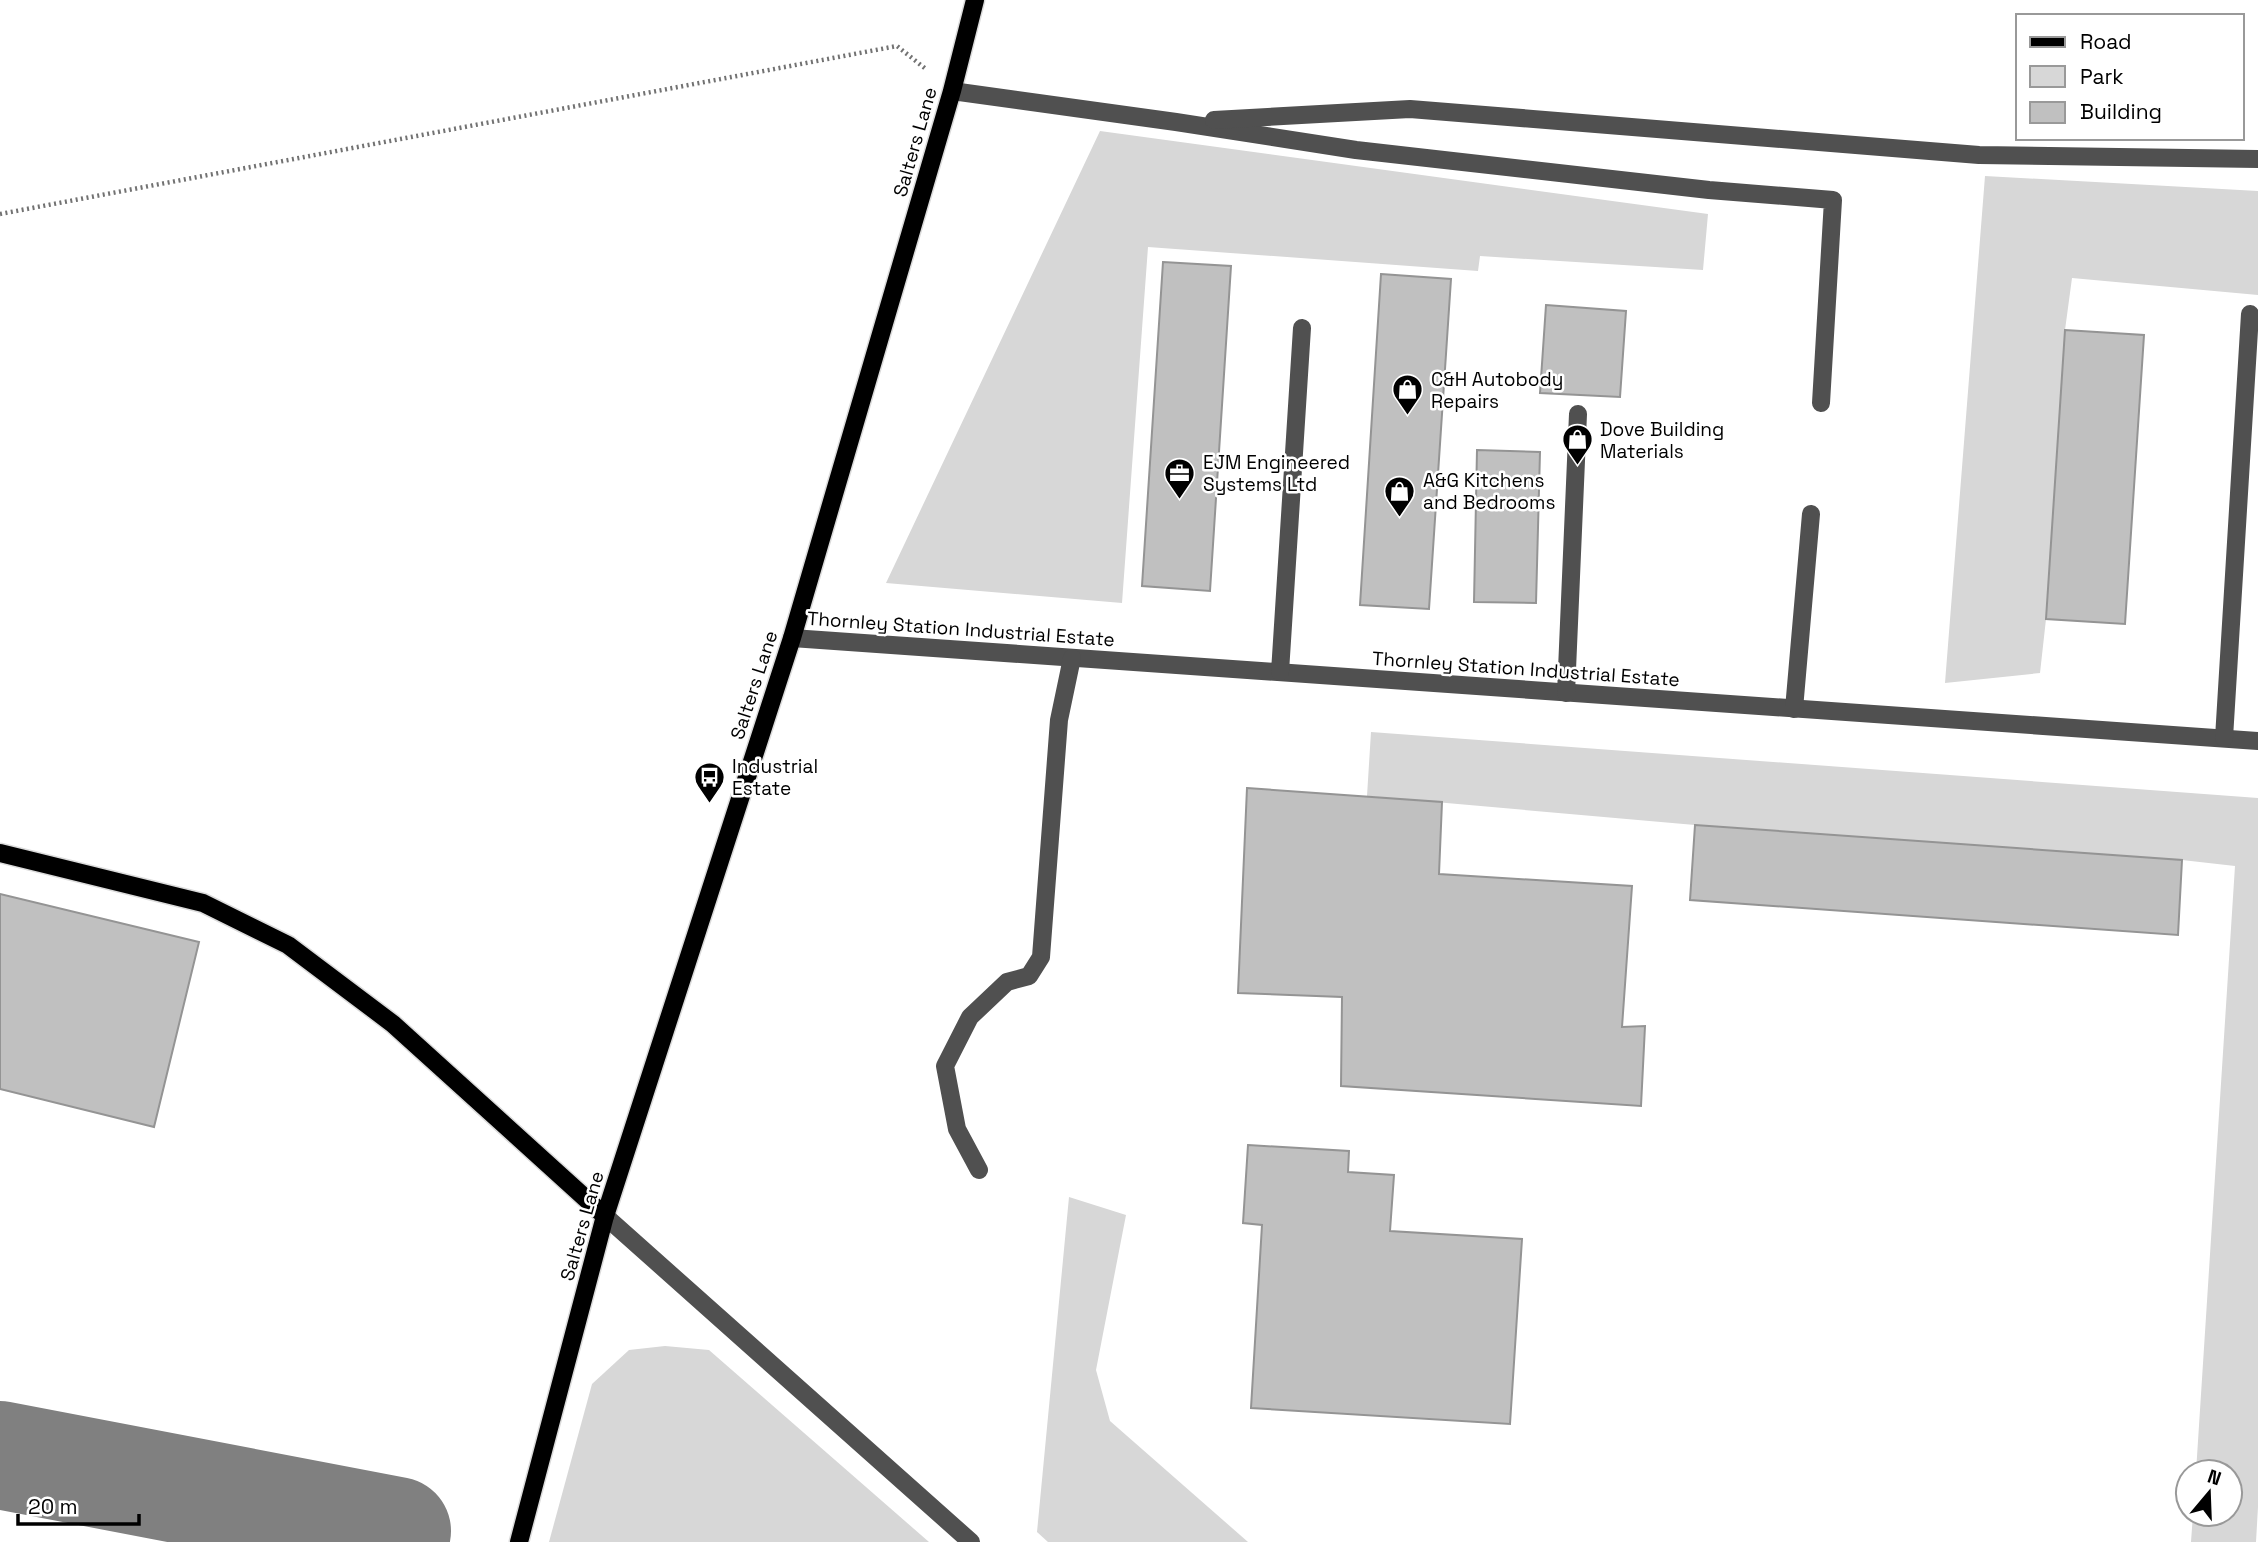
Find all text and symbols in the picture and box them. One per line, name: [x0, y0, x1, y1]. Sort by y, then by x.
legend: [2016, 14, 2244, 140]
text: Road: [2080, 28, 2132, 55]
text: Park: [2080, 63, 2124, 90]
street label: Salters Lane: [887, 84, 943, 200]
text: Building: [2080, 98, 2162, 125]
place label: C&H Autobody Repairs: [1431, 367, 1563, 414]
shop icon: C&H Autobody Repairs: [1391, 373, 1425, 417]
place label: Dove Building Materials: [1600, 417, 1724, 464]
shop icon: Dove Building Materials: [1560, 423, 1594, 467]
place label: EJM Engineered Systems Ltd: [1203, 450, 1350, 497]
office icon: EJM Engineered Systems Ltd: [1163, 456, 1197, 500]
place label: A&G Kitchens and Bedrooms: [1423, 468, 1555, 515]
shop icon: A&G Kitchens and Bedrooms: [1383, 474, 1417, 518]
street label: Thornley Station Industrial Estate: [806, 606, 1116, 652]
street label: Salters Lane: [725, 627, 783, 743]
street label: Thornley Station Industrial Estate: [1371, 646, 1681, 692]
place label: Industrial Estate: [732, 754, 818, 801]
bus stop icon: Industrial Estate: [692, 760, 726, 804]
street label: Salters Lane: [554, 1168, 610, 1284]
north arrow: [2174, 1458, 2244, 1528]
text: N: [2204, 1464, 2224, 1491]
scale bar: [18, 1482, 138, 1526]
text: 20 m: [28, 1493, 78, 1520]

